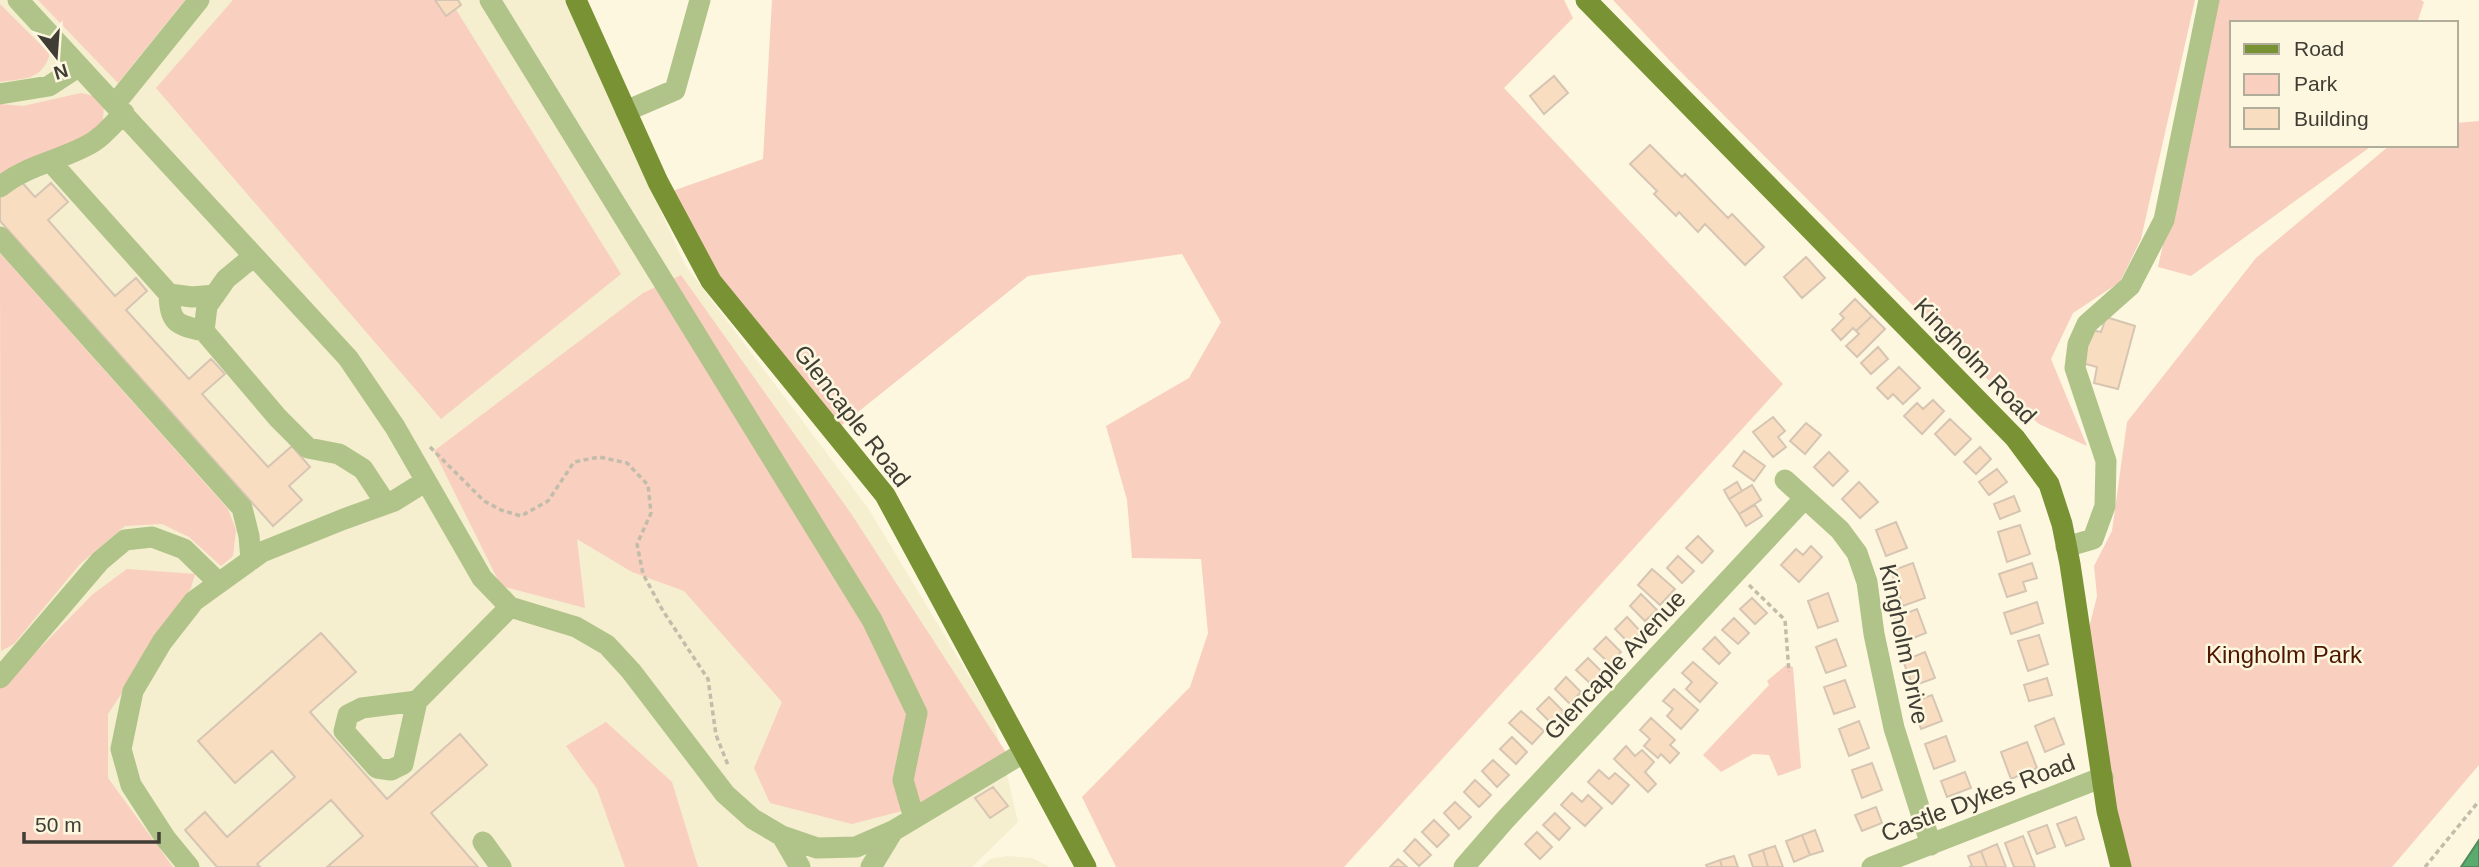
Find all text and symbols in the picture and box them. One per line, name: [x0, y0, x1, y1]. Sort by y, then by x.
north arrow: [21, 21, 91, 91]
legend: [2230, 21, 2458, 147]
text: Road: [2294, 37, 2344, 60]
text: N: [51, 60, 70, 84]
text: Park: [2294, 72, 2338, 95]
text: Building: [2294, 107, 2369, 130]
street label: Kingholm Road: [1909, 292, 2042, 429]
street label: Glencaple Road: [789, 340, 916, 492]
street label: Kingholm Drive: [1874, 562, 1935, 726]
street label: Glencaple Avenue: [1538, 584, 1691, 745]
park label: Kingholm Park: [2206, 641, 2363, 668]
street label: Castle Dykes Road: [1877, 748, 2079, 847]
scale bar: [24, 800, 159, 844]
text: 50 m: [35, 813, 82, 836]

